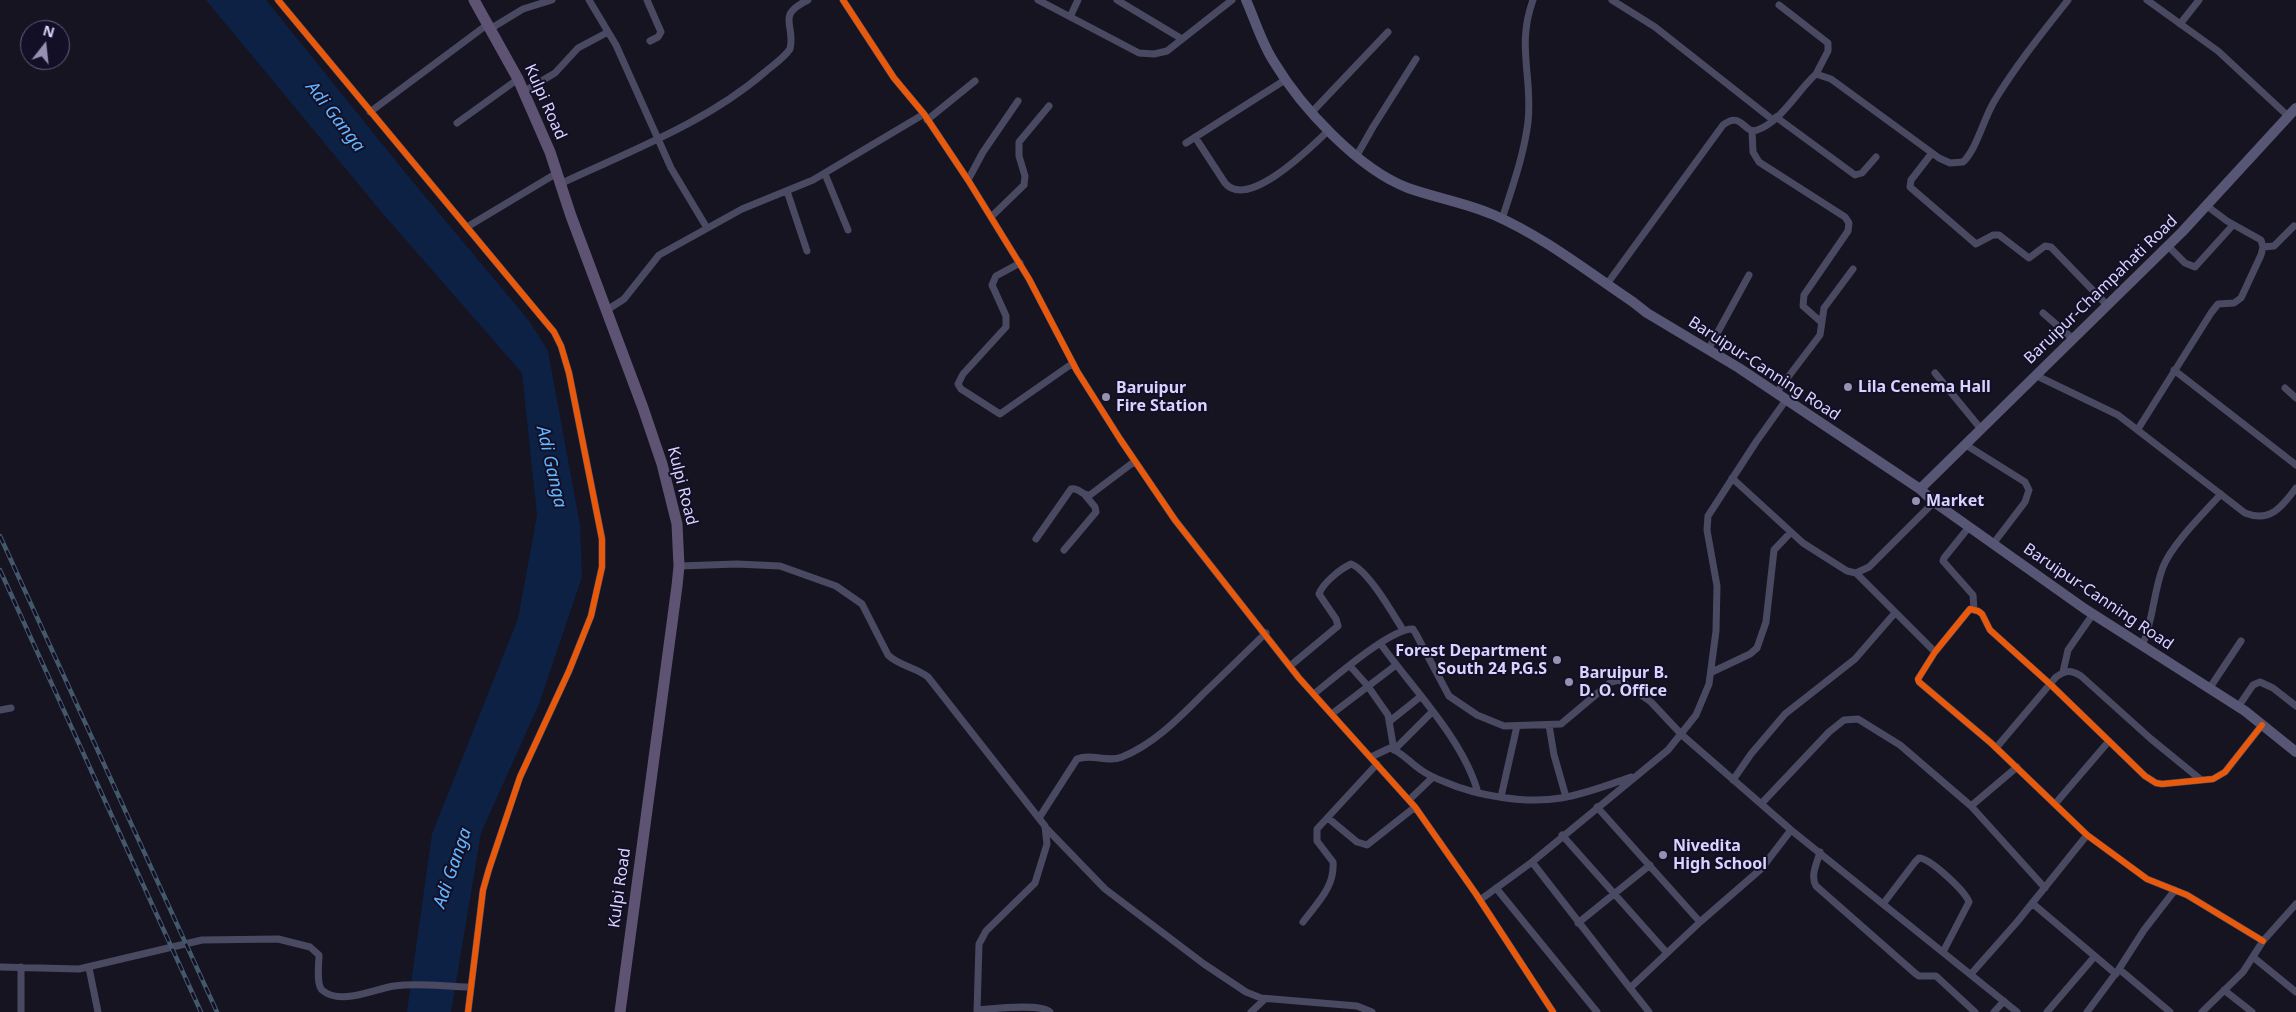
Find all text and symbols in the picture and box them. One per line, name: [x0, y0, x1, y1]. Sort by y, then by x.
north arrow: [20, 20, 70, 70]
text: N: [41, 20, 57, 42]
street label: Kulpi Road: [520, 61, 570, 143]
water label: Adi Ganga: [301, 78, 369, 156]
street label: Baruipur-Champahati Road: [2020, 212, 2182, 368]
street label: Baruipur-Canning Road: [1685, 313, 1843, 425]
place label: Lila Cenema Hall: [1858, 377, 1991, 397]
place label: Baruipur Fire Station: [1116, 378, 1208, 416]
marker: Lila Cenema Hall: [1842, 381, 1854, 393]
marker: Baruipur Fire Station: [1100, 391, 1112, 403]
water label: Adi Ganga: [531, 424, 571, 510]
street label: Kulpi Road: [663, 445, 701, 527]
place label: Market: [1926, 491, 1984, 511]
marker: Market: [1910, 495, 1922, 507]
street label: Baruipur-Canning Road: [2019, 540, 2177, 654]
place label: Forest Department South 24 P.G.S: [1395, 641, 1547, 679]
marker: Forest Department South 24 P.G.S: [1551, 654, 1563, 666]
place label: Baruipur B. D. O. Office: [1579, 663, 1668, 701]
marker: Baruipur B. D. O. Office: [1563, 676, 1575, 688]
water label: Adi Ganga: [429, 825, 477, 911]
place label: Nivedita High School: [1673, 836, 1767, 874]
street label: Kulpi Road: [605, 847, 635, 929]
marker: Nivedita High School: [1657, 849, 1669, 861]

